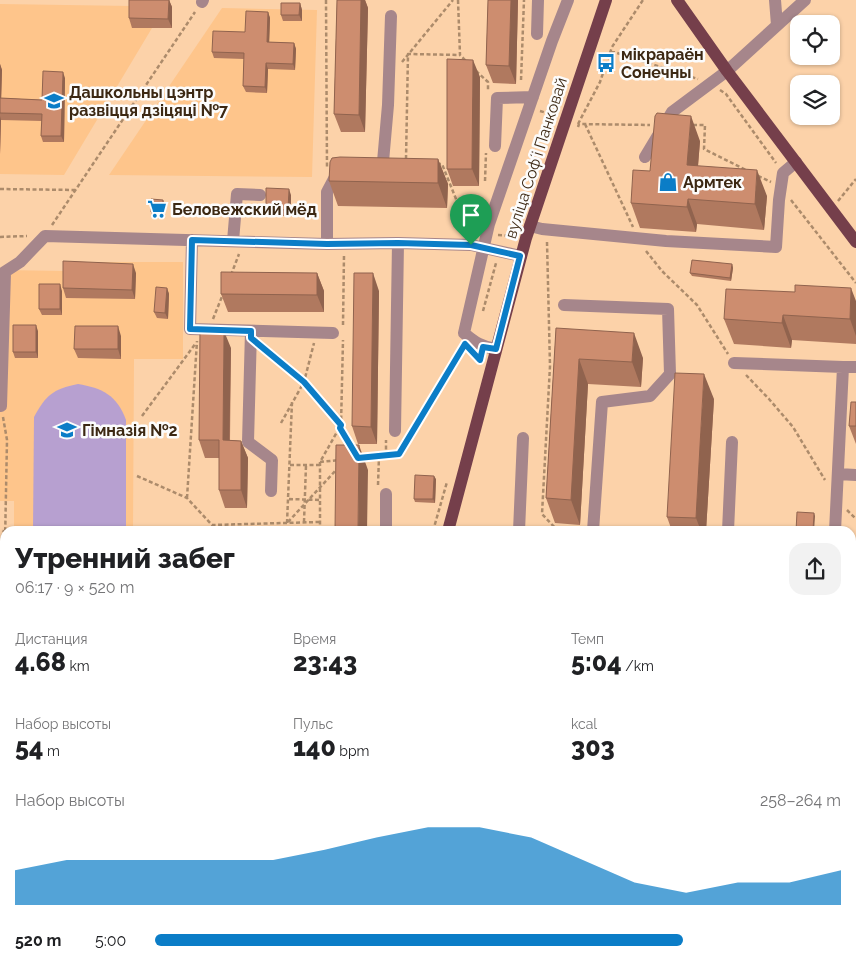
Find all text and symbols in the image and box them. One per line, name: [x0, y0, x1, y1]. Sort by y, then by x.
map controls: [790, 15, 840, 125]
button: locate: [790, 15, 840, 65]
place label: мікрараён Сонечны: [621, 45, 704, 82]
bus stop icon: мікрараён Сонечны: [595, 52, 617, 74]
street label: вуліца Софʼі Панковай: [501, 75, 571, 241]
button: layers: [790, 75, 840, 125]
place label: Дашкольны цэнтр развіцця дзіцяці №7: [69, 83, 228, 120]
school or university icon: Дашкольны цэнтр развіцця дзіцяці №7: [43, 90, 65, 112]
shop icon: Армтек: [657, 171, 679, 193]
place label: Армтек: [683, 173, 742, 192]
pin: [450, 194, 492, 245]
supermarket icon: Беловежский мёд: [146, 198, 168, 220]
place label: Беловежский мёд: [172, 200, 317, 219]
icon: arrive: [457, 201, 485, 229]
school or university icon: Гімназія №2: [56, 419, 78, 441]
place label: Гімназія №2: [82, 421, 178, 440]
text: Утренний забег: [15, 542, 235, 575]
button: share: [789, 543, 841, 595]
text: 06:17 · 9 × 520 m: [15, 578, 134, 597]
text: Дистанция: [15, 631, 88, 647]
text: Время: [293, 631, 336, 647]
text: Темп: [571, 631, 604, 647]
text: 4.68: [15, 647, 66, 677]
text: 23:43: [293, 647, 357, 677]
text: 5:04: [571, 647, 622, 677]
text: km: [66, 658, 90, 674]
text: /km: [622, 658, 654, 674]
text: Набор высоты: [15, 716, 111, 732]
text: Пульс: [293, 716, 333, 732]
text: kcal: [571, 716, 597, 732]
text: 54: [15, 732, 43, 762]
text: 140: [293, 732, 336, 762]
text: 303: [571, 732, 615, 762]
text: m: [43, 743, 60, 759]
text: bpm: [336, 743, 369, 759]
text: Набор высоты: [15, 791, 125, 810]
text: 258–264 m: [760, 791, 841, 810]
text: 520 m: [15, 931, 61, 950]
text: 5:00: [95, 931, 126, 950]

